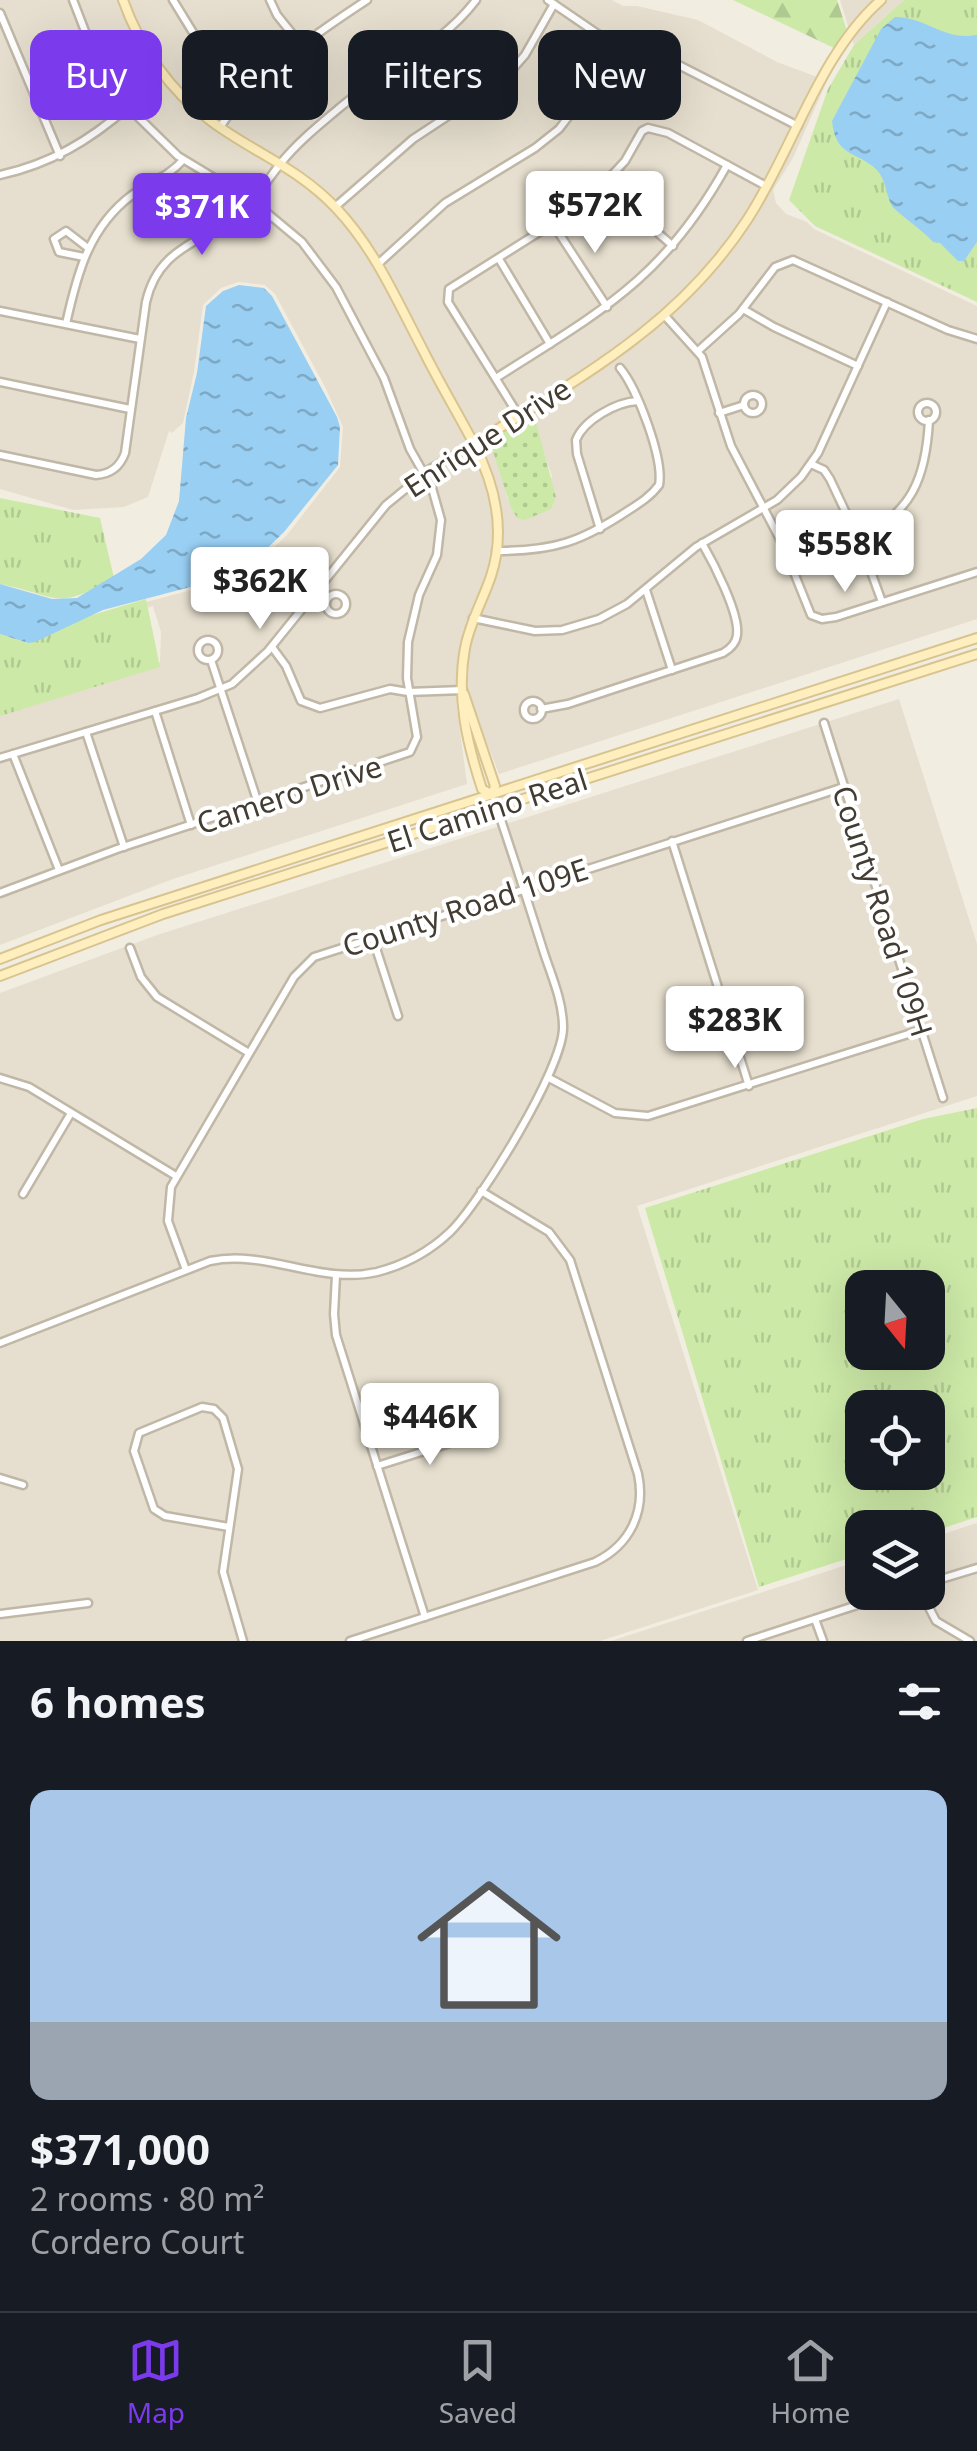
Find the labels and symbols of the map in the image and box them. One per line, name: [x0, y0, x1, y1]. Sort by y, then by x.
pin: $572K: [525, 171, 665, 256]
pin: $371K: [132, 173, 272, 258]
street label: Enrique Drive: [396, 368, 578, 506]
pin: $558K: [775, 510, 915, 595]
pin: $362K: [190, 547, 330, 632]
street label: Camero Drive: [191, 745, 387, 843]
street label: El Camino Real: [382, 758, 592, 862]
street label: County Road 109H: [823, 780, 943, 1042]
street label: County Road 109E: [337, 848, 593, 966]
pin: $283K: [665, 986, 805, 1071]
north arrow: [845, 1270, 945, 1370]
pin: $446K: [360, 1383, 500, 1468]

